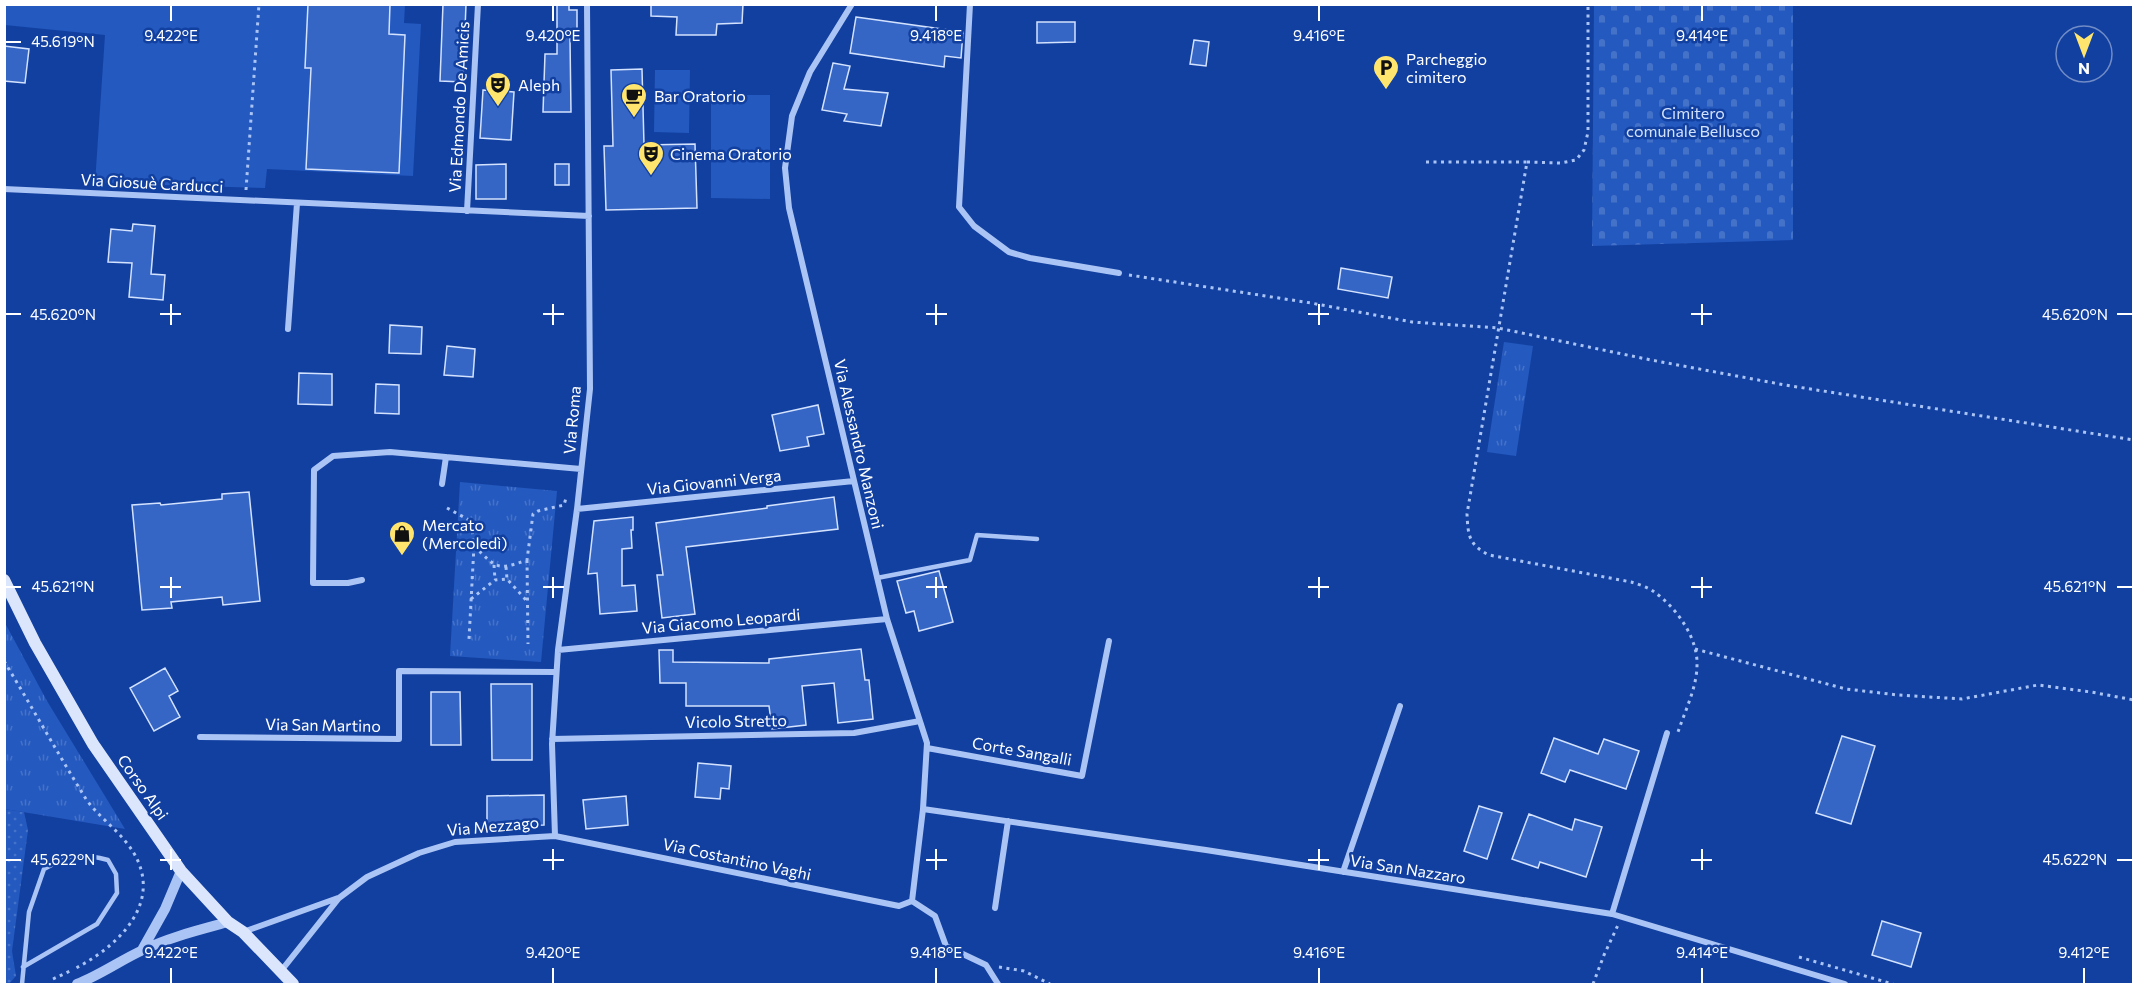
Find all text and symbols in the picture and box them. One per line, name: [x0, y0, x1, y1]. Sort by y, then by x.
street label: Via Edmondo De Amicis: [445, 21, 472, 193]
north arrow: [2054, 24, 2114, 84]
text: 9.422°E: [144, 26, 198, 44]
text: 9.420°E: [526, 26, 581, 44]
text: 9.418°E: [910, 26, 962, 44]
text: 9.416°E: [1293, 26, 1345, 44]
text: 9.414°E: [1676, 26, 1728, 44]
text: 45.619°N: [31, 32, 95, 50]
place label: Parcheggio cimitero: [1406, 49, 1487, 86]
parking icon: Parcheggio cimitero: [1371, 53, 1401, 91]
text: N: [2078, 60, 2090, 79]
theatre icon: Aleph: [483, 70, 513, 108]
place label: Aleph: [518, 75, 560, 94]
cafe icon: Bar Oratorio: [619, 81, 649, 119]
place label: Bar Oratorio: [654, 86, 746, 105]
park label: Cimitero comunale Bellusco: [1626, 103, 1760, 140]
theatre icon: Cinema Oratorio: [636, 139, 666, 177]
place label: Cinema Oratorio: [670, 144, 792, 163]
street label: Via Giosuè Carducci: [80, 169, 224, 196]
text: 45.620°N: [30, 305, 96, 323]
text: 45.620°N: [2042, 305, 2108, 323]
street label: Via Alessandro Manzoni: [831, 357, 888, 531]
street label: Via Roma: [559, 385, 584, 455]
street label: Via Giovanni Verga: [646, 465, 782, 498]
place label: Mercato (Mercoledì): [422, 515, 508, 552]
shop icon: Mercato (Mercoledì): [387, 519, 417, 557]
text: 45.621°N: [32, 577, 94, 595]
text: 45.621°N: [2044, 577, 2106, 595]
street label: Via Giacomo Leopardi: [641, 604, 801, 637]
street label: Vicolo Stretto: [685, 710, 787, 731]
street label: Via San Martino: [265, 714, 381, 735]
street label: Corte Sangalli: [971, 732, 1073, 769]
street label: Corso Alpi: [114, 750, 173, 823]
street label: Via Mezzago: [446, 812, 540, 839]
street label: Via Costantino Vaghi: [661, 834, 813, 884]
text: 45.622°N: [31, 850, 95, 868]
street label: Via San Nazzaro: [1349, 850, 1467, 887]
text: 45.622°N: [2043, 850, 2107, 868]
text: 9.422°E: [144, 943, 198, 961]
text: 9.420°E: [526, 943, 581, 961]
text: 9.418°E: [910, 943, 962, 961]
text: 9.416°E: [1293, 943, 1345, 961]
text: 9.414°E: [1676, 943, 1728, 961]
text: 9.412°E: [2058, 943, 2110, 961]

